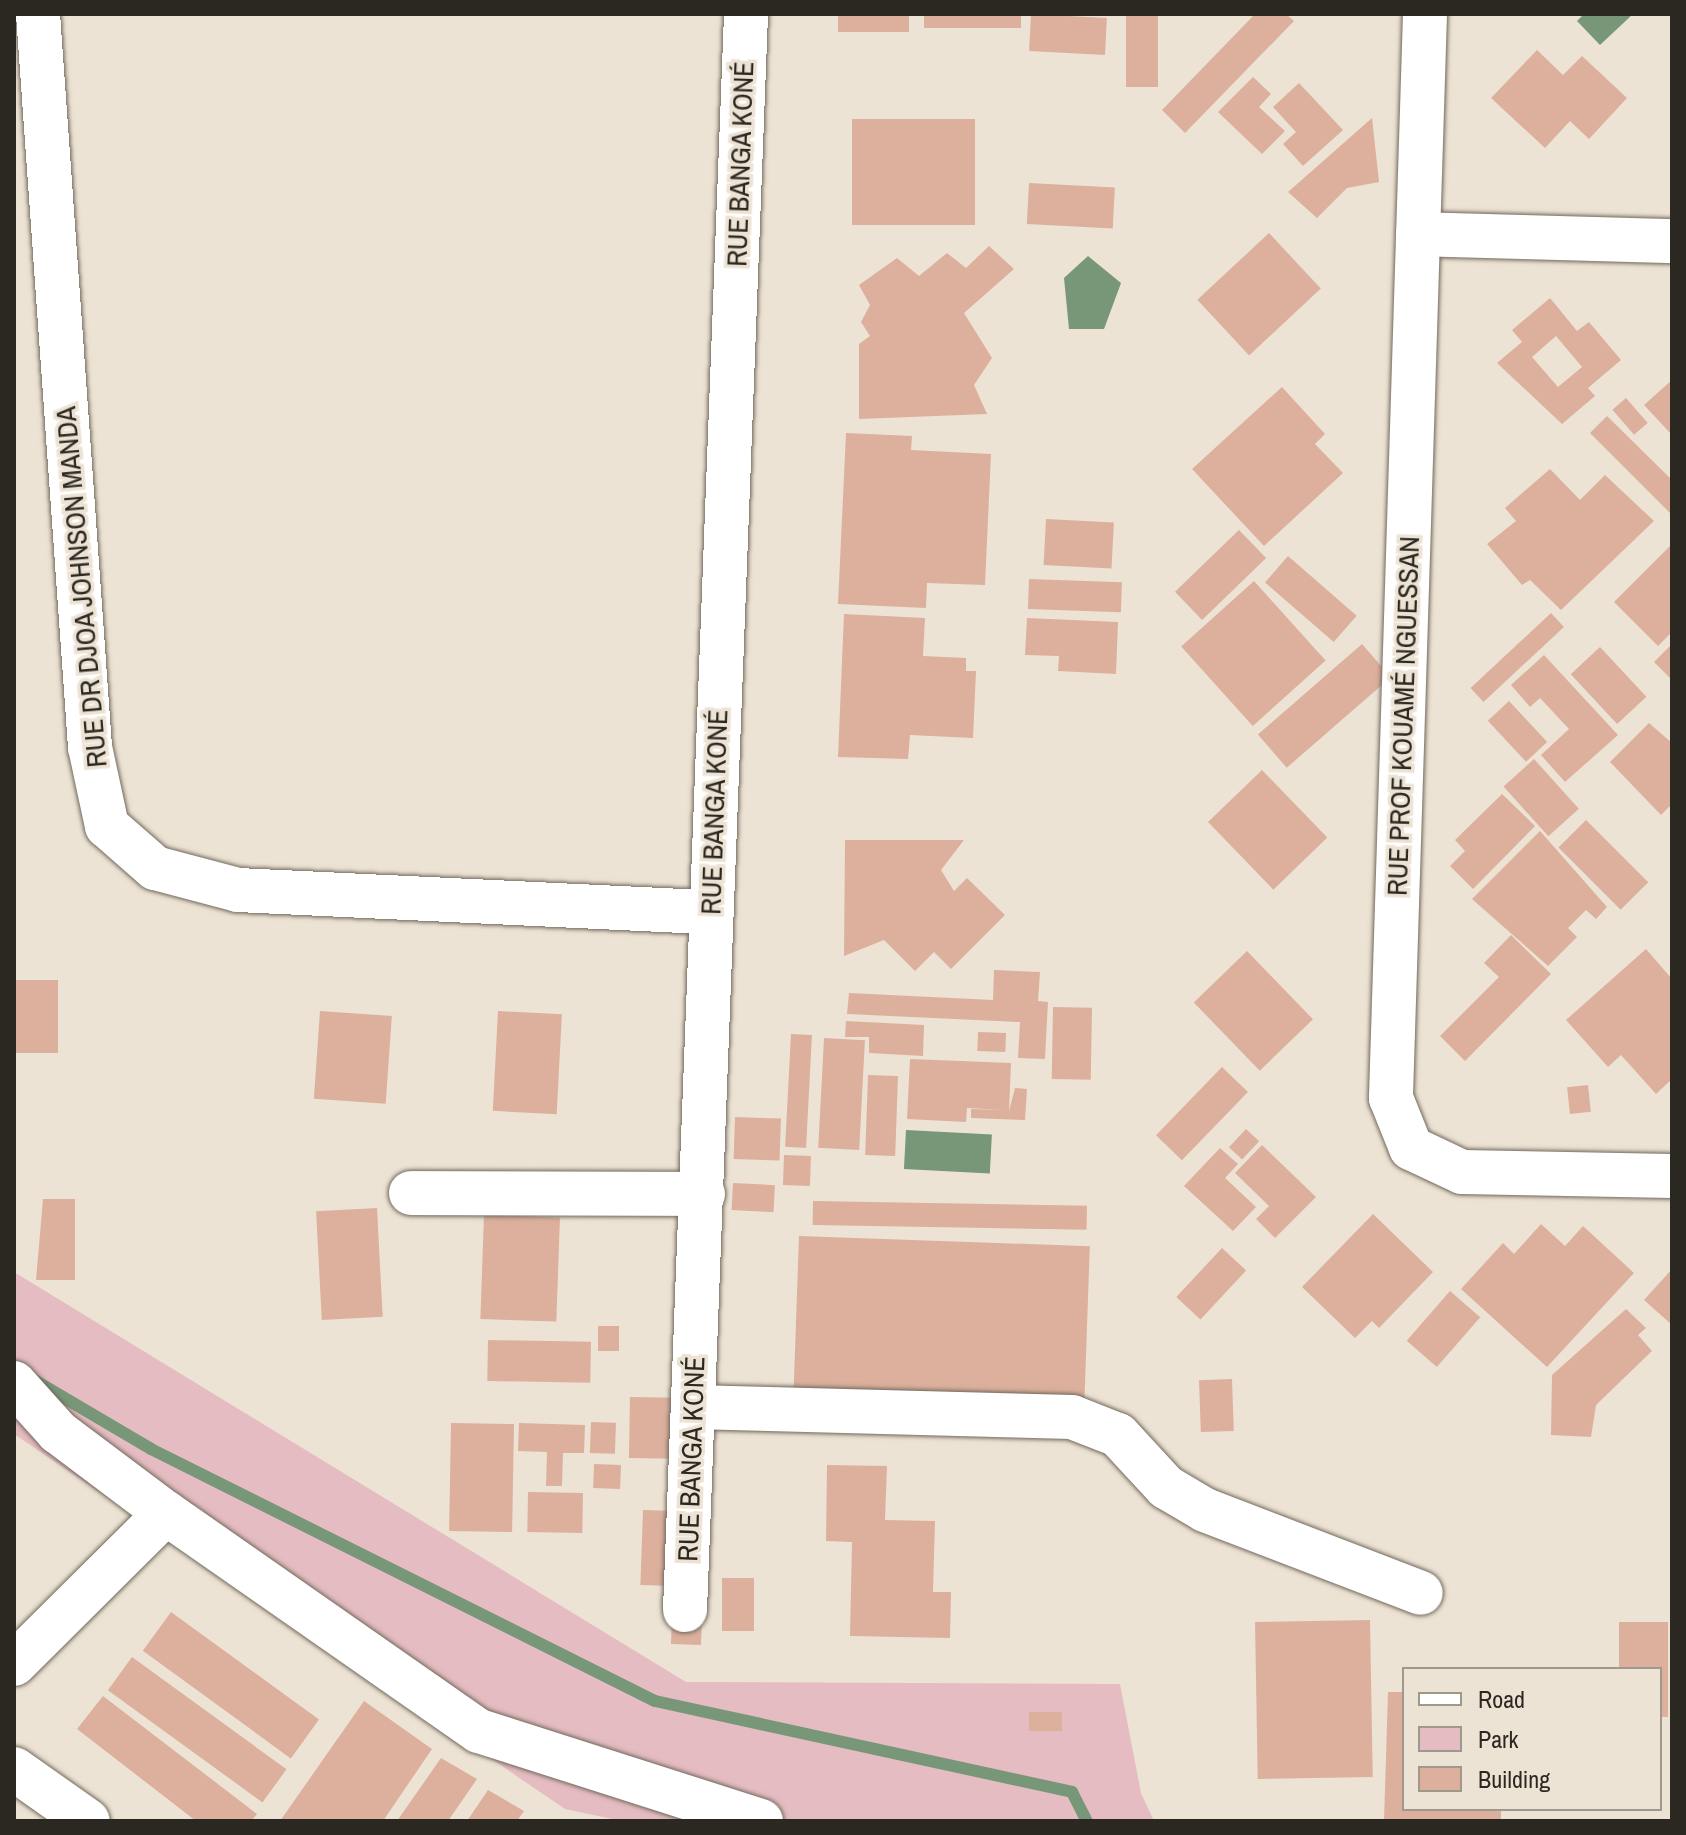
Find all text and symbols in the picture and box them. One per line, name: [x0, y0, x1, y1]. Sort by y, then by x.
street label: RUE BANGA KONÉ: [720, 60, 760, 268]
street label: RUE DR DJOA JOHNSON MANDA: [48, 404, 114, 770]
street label: RUE PROF KOUAMÉ NGUESSAN: [1380, 536, 1426, 896]
street label: RUE BANGA KONÉ: [694, 708, 734, 916]
street label: RUE BANGA KONÉ: [671, 1355, 711, 1563]
legend: [1402, 1667, 1662, 1811]
text: Road: [1478, 1683, 1525, 1715]
text: Park: [1478, 1723, 1518, 1755]
text: Building: [1478, 1763, 1550, 1795]

